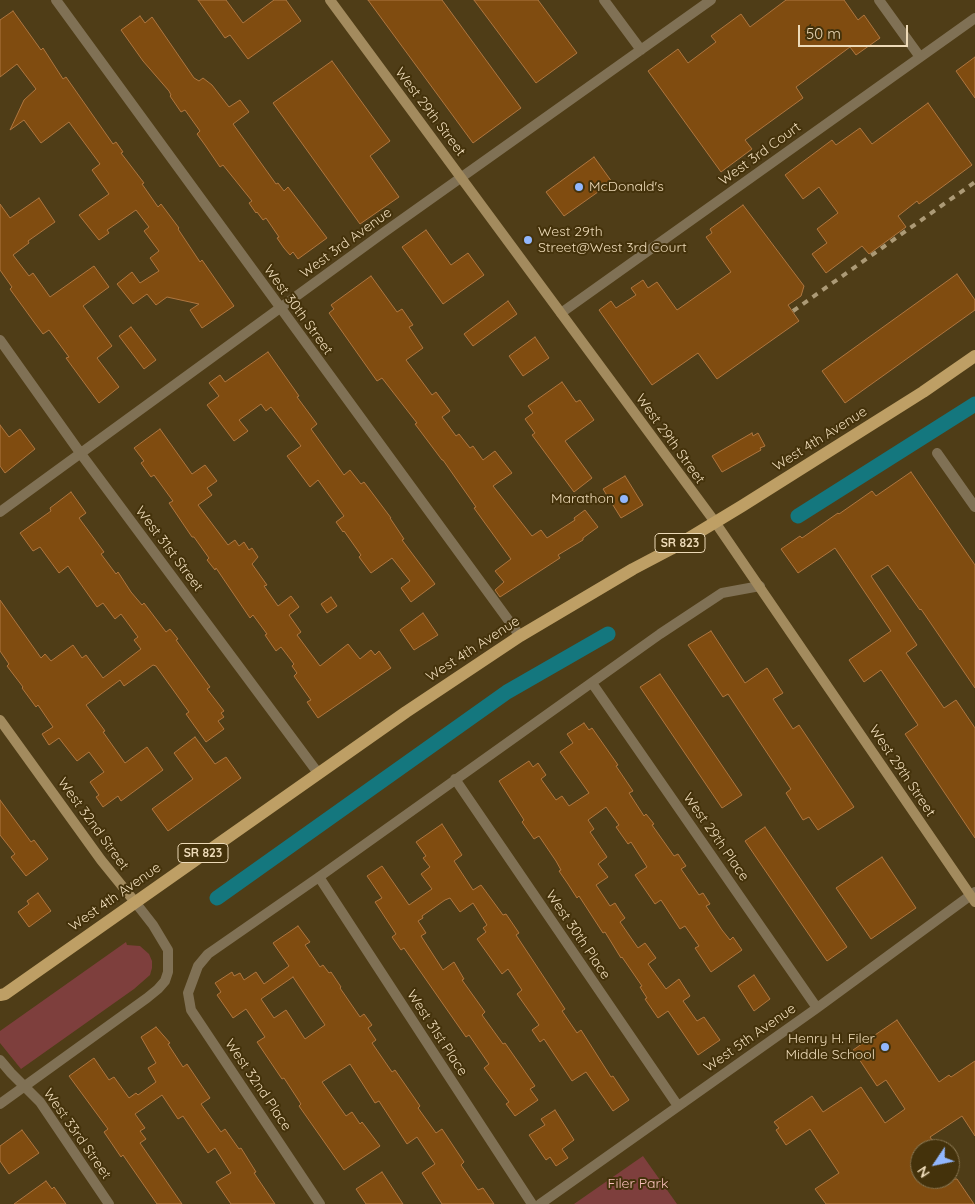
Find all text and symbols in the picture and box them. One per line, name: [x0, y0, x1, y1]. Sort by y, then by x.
scale bar: [800, 15, 910, 47]
text: 50 m: [806, 24, 841, 43]
street label: West 29th Street: [391, 64, 469, 160]
street label: West 3rd Court: [716, 119, 804, 189]
place label: McDonald's: [589, 179, 664, 195]
marker: McDonald's: [573, 181, 585, 193]
street label: West 3rd Avenue: [297, 204, 395, 282]
place label: West 29th Street@West 3rd Court: [538, 224, 687, 256]
marker: West 29th Street@West 3rd Court: [522, 234, 534, 246]
street label: West 30th Street: [260, 262, 336, 358]
street label: West 29th Street: [632, 391, 708, 487]
street label: West 4th Avenue: [770, 403, 870, 475]
place label: Marathon: [551, 491, 614, 507]
marker: Marathon: [618, 493, 630, 505]
street label: West 31st Street: [132, 503, 206, 595]
road number: SR 823: [655, 534, 705, 552]
street label: West 4th Avenue: [423, 613, 523, 685]
street label: West 29th Street: [865, 722, 939, 820]
street label: West 32nd Street: [54, 775, 132, 873]
street label: West 29th Place: [679, 790, 753, 884]
road number: SR 823: [178, 844, 228, 862]
street label: West 4th Avenue: [66, 859, 164, 935]
street label: West 30th Place: [542, 887, 614, 983]
street label: West 31st Place: [403, 987, 471, 1079]
street label: West 5th Avenue: [701, 1000, 799, 1076]
place label: Henry H. Filer Middle School: [785, 1031, 875, 1064]
street label: West 32nd Place: [221, 1036, 295, 1134]
marker: Henry H. Filer Middle School: [879, 1041, 891, 1053]
street label: West 33rd Street: [40, 1085, 114, 1183]
north arrow: [910, 1139, 960, 1189]
text: N: [913, 1163, 934, 1181]
park label: Filer Park: [608, 1176, 668, 1192]

